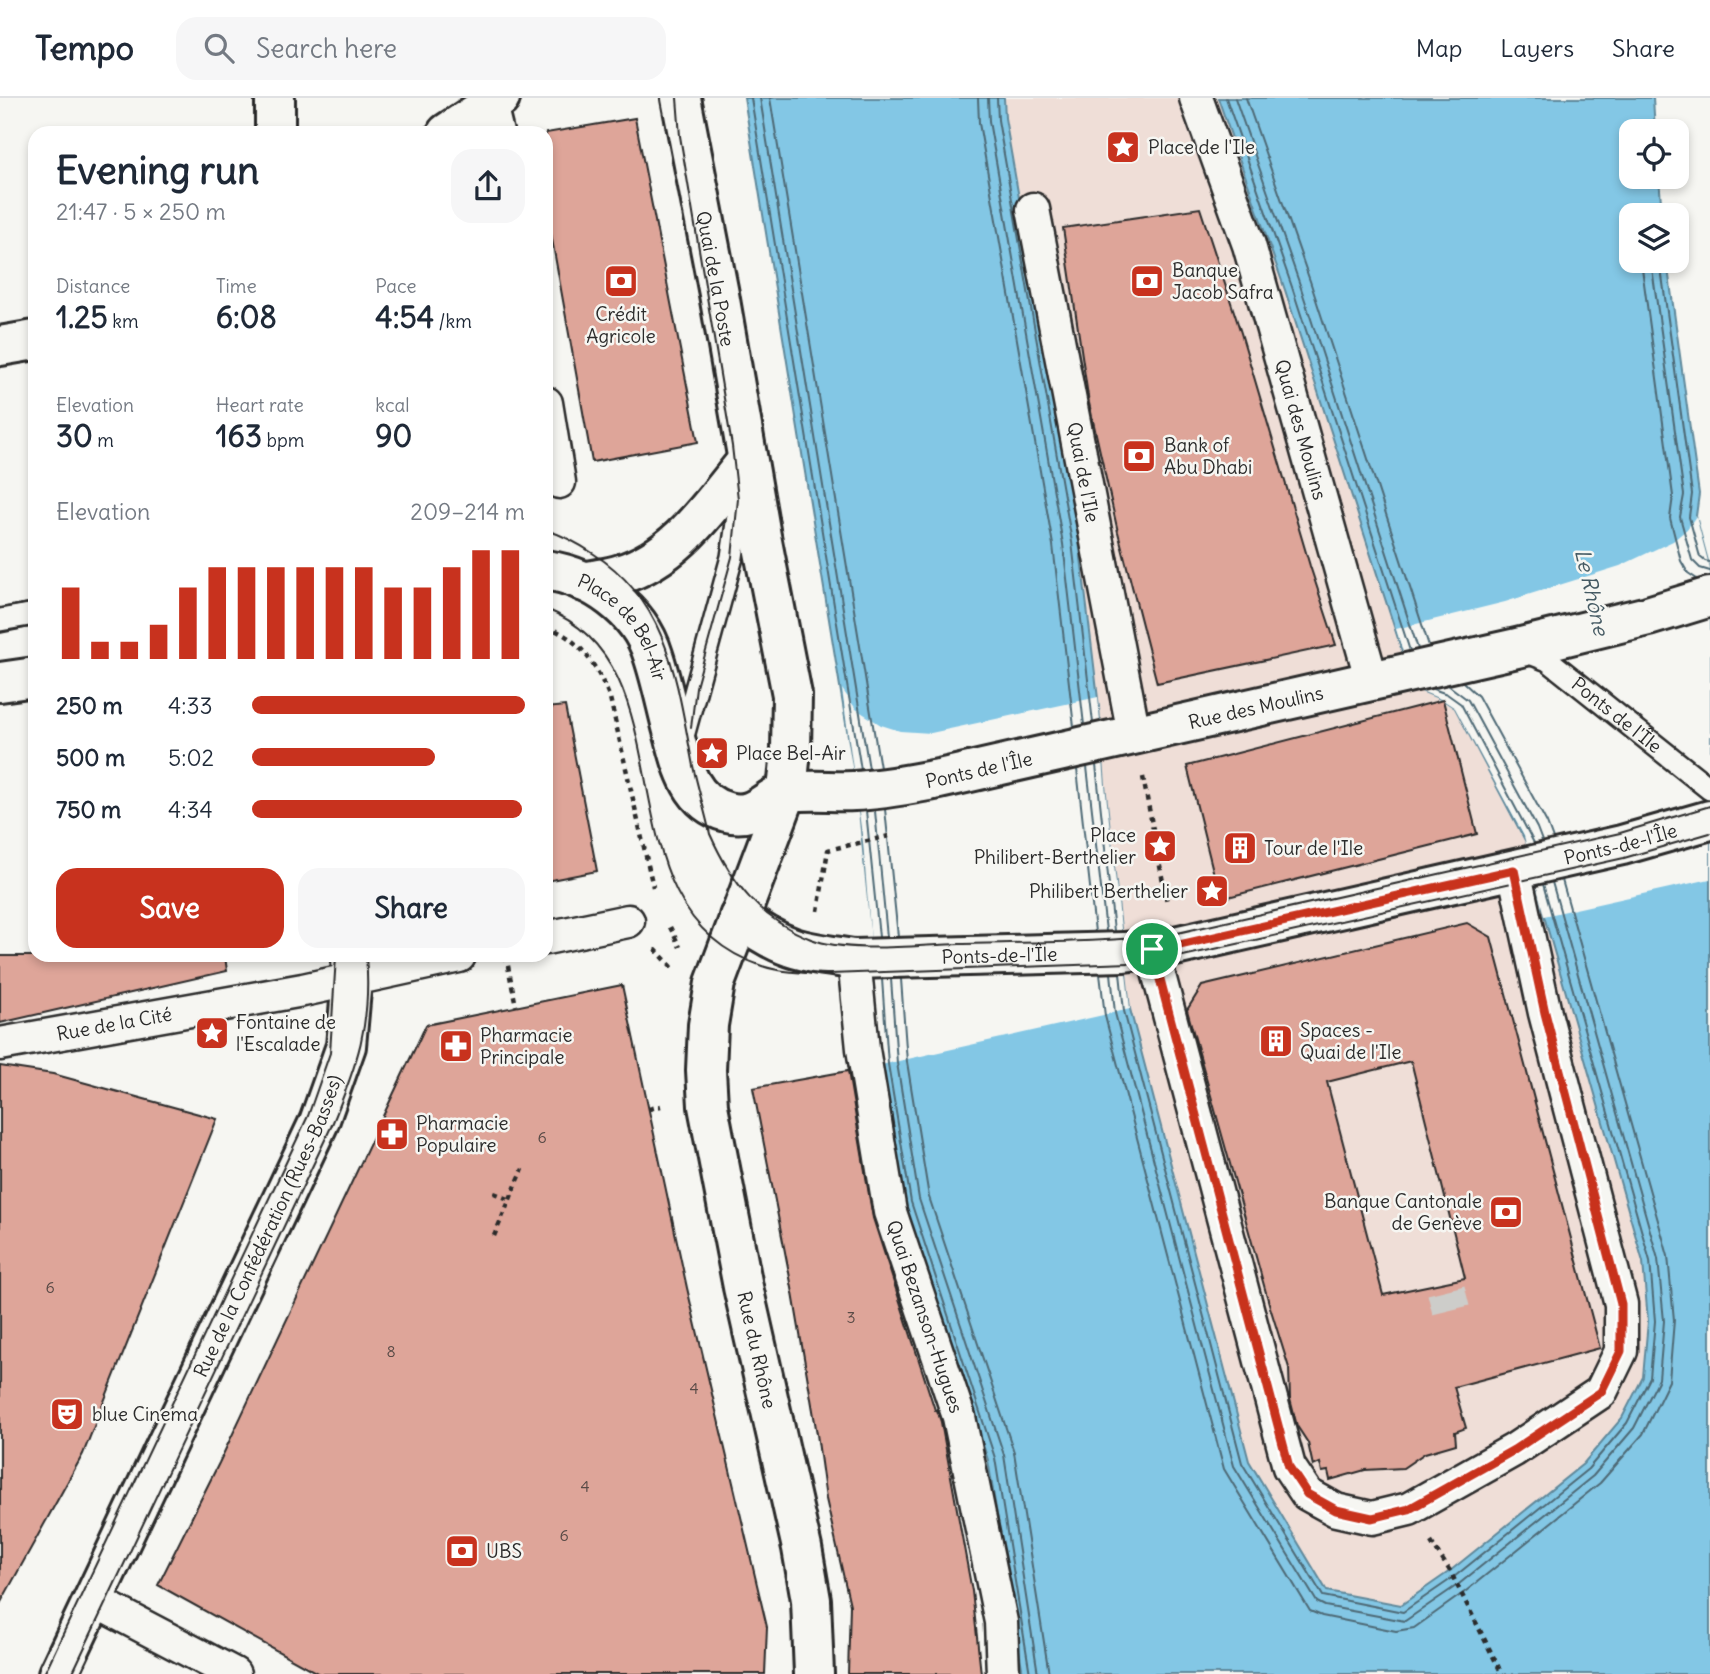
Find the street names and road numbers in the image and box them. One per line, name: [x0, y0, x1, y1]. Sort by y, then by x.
street label: Quai de la Poste: [691, 209, 740, 348]
street label: Quai des Moulins: [1270, 357, 1332, 502]
street label: Quai de l'Ile: [1062, 420, 1105, 524]
street label: Place de Bel-Air: [574, 568, 672, 684]
street label: Ponts de l'Île: [1567, 672, 1667, 758]
street label: Rue des Moulins: [1186, 680, 1326, 734]
street label: Ponts de l'Île: [924, 746, 1035, 793]
street label: Ponts-de-l'Île: [1562, 818, 1680, 870]
street label: Ponts-de-l'Île: [941, 941, 1058, 969]
street label: Rue de la Cité: [55, 1002, 174, 1046]
street label: Rue de la Confédération (Rues-Basses): [188, 1071, 347, 1381]
street label: Quai Bezanson-Hugues: [882, 1217, 969, 1416]
street label: Rue du Rhône: [732, 1289, 782, 1411]

